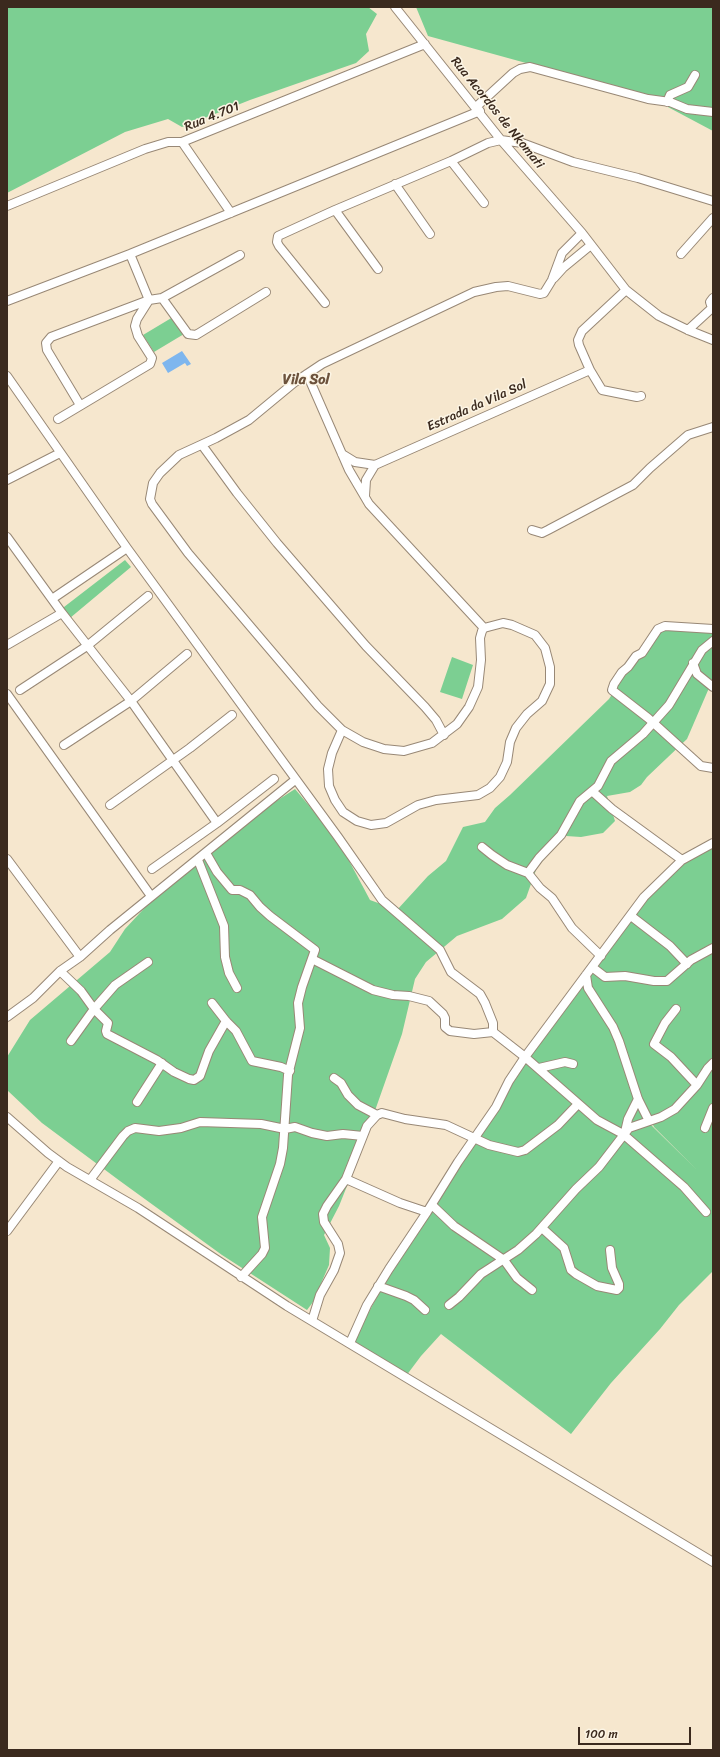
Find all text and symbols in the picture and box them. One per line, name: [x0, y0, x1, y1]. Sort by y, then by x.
street label: Rua Acordos de Nkomati: [447, 54, 547, 172]
street label: Rua 4.701: [182, 99, 242, 135]
district label: Vila Sol: [283, 372, 329, 388]
street label: Estrada da Vila Sol: [425, 377, 529, 435]
scale bar: [580, 1719, 693, 1745]
text: 100 m: [585, 1723, 618, 1745]

